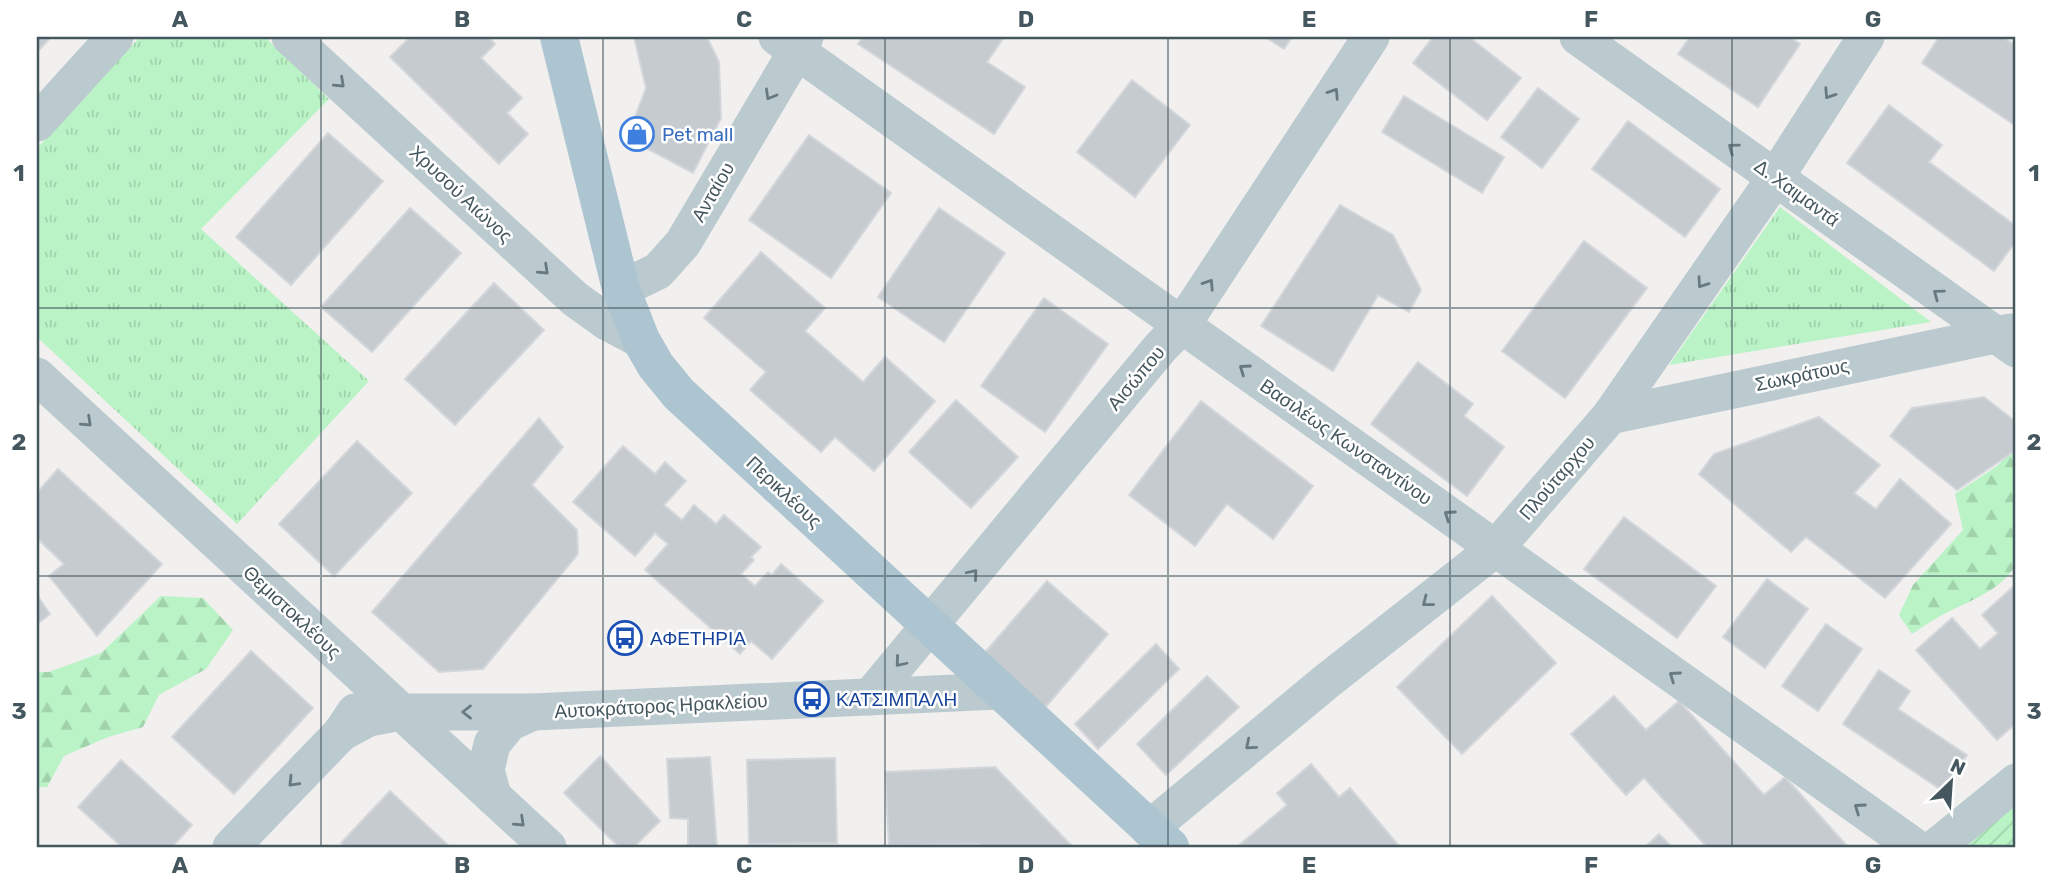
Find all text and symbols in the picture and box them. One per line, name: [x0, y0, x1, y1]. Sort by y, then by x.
text: A: [172, 5, 189, 33]
text: B: [454, 5, 470, 33]
text: C: [736, 5, 752, 33]
text: D: [1018, 5, 1034, 33]
text: E: [1302, 5, 1316, 33]
text: F: [1584, 5, 1598, 33]
text: G: [1865, 5, 1881, 33]
one-way arrow: [332, 75, 345, 87]
one-way arrow: [1824, 87, 1837, 100]
one-way arrow: [765, 88, 778, 101]
one-way arrow: [1326, 88, 1339, 101]
shop icon: Pet mall: [618, 115, 656, 153]
place label: Pet mall: [662, 123, 733, 146]
street label: Χρυσού Αιώνος: [405, 141, 517, 247]
one-way arrow: [1729, 144, 1741, 156]
street label: Δ. Χαιμαντά: [1750, 154, 1844, 232]
street label: Ανταίου: [687, 158, 739, 226]
text: 1: [13, 159, 25, 187]
text: 1: [2028, 159, 2040, 187]
one-way arrow: [536, 262, 549, 274]
one-way arrow: [1698, 275, 1710, 288]
one-way arrow: [1201, 278, 1214, 291]
one-way arrow: [1933, 290, 1946, 302]
street label: Αισώπου: [1102, 341, 1170, 415]
street label: Σωκράτους: [1753, 354, 1851, 396]
one-way arrow: [1239, 365, 1252, 377]
street label: Βασιλέως Κωνσταντίνου: [1256, 374, 1436, 510]
one-way arrow: [79, 414, 92, 426]
text: 2: [12, 428, 26, 456]
text: 2: [2027, 428, 2041, 456]
street label: Πλούταρχου: [1514, 431, 1600, 525]
street label: Περικλέους: [741, 451, 827, 533]
one-way arrow: [1444, 511, 1457, 523]
street label: Θεμιστοκλέους: [238, 561, 346, 663]
one-way arrow: [965, 569, 977, 582]
one-way arrow: [1423, 594, 1436, 606]
bus stop icon: ΑΦΕΤΗΡΙΑ: [606, 619, 644, 657]
place label: ΑΦΕΤΗΡΙΑ: [650, 627, 746, 650]
one-way arrow: [896, 653, 908, 666]
one-way arrow: [1669, 672, 1682, 684]
bus stop icon: ΚΑΤΣΙΜΠΑΛΗ: [793, 680, 831, 718]
place label: ΚΑΤΣΙΜΠΑΛΗ: [836, 688, 957, 711]
street label: Αυτοκράτορος Ηρακλείου: [554, 689, 768, 723]
text: 3: [11, 697, 27, 725]
text: 3: [2026, 697, 2042, 725]
one-way arrow: [461, 704, 472, 720]
one-way arrow: [1246, 737, 1259, 749]
north arrow: [1916, 748, 1986, 818]
text: N: [1947, 754, 1969, 780]
one-way arrow: [289, 774, 302, 787]
one-way arrow: [1854, 804, 1867, 816]
one-way arrow: [512, 813, 525, 826]
text: A: [172, 851, 189, 879]
text: B: [454, 851, 470, 879]
text: C: [736, 851, 752, 879]
text: D: [1018, 851, 1034, 879]
text: E: [1302, 851, 1316, 879]
text: F: [1584, 851, 1598, 879]
text: G: [1865, 851, 1881, 879]

